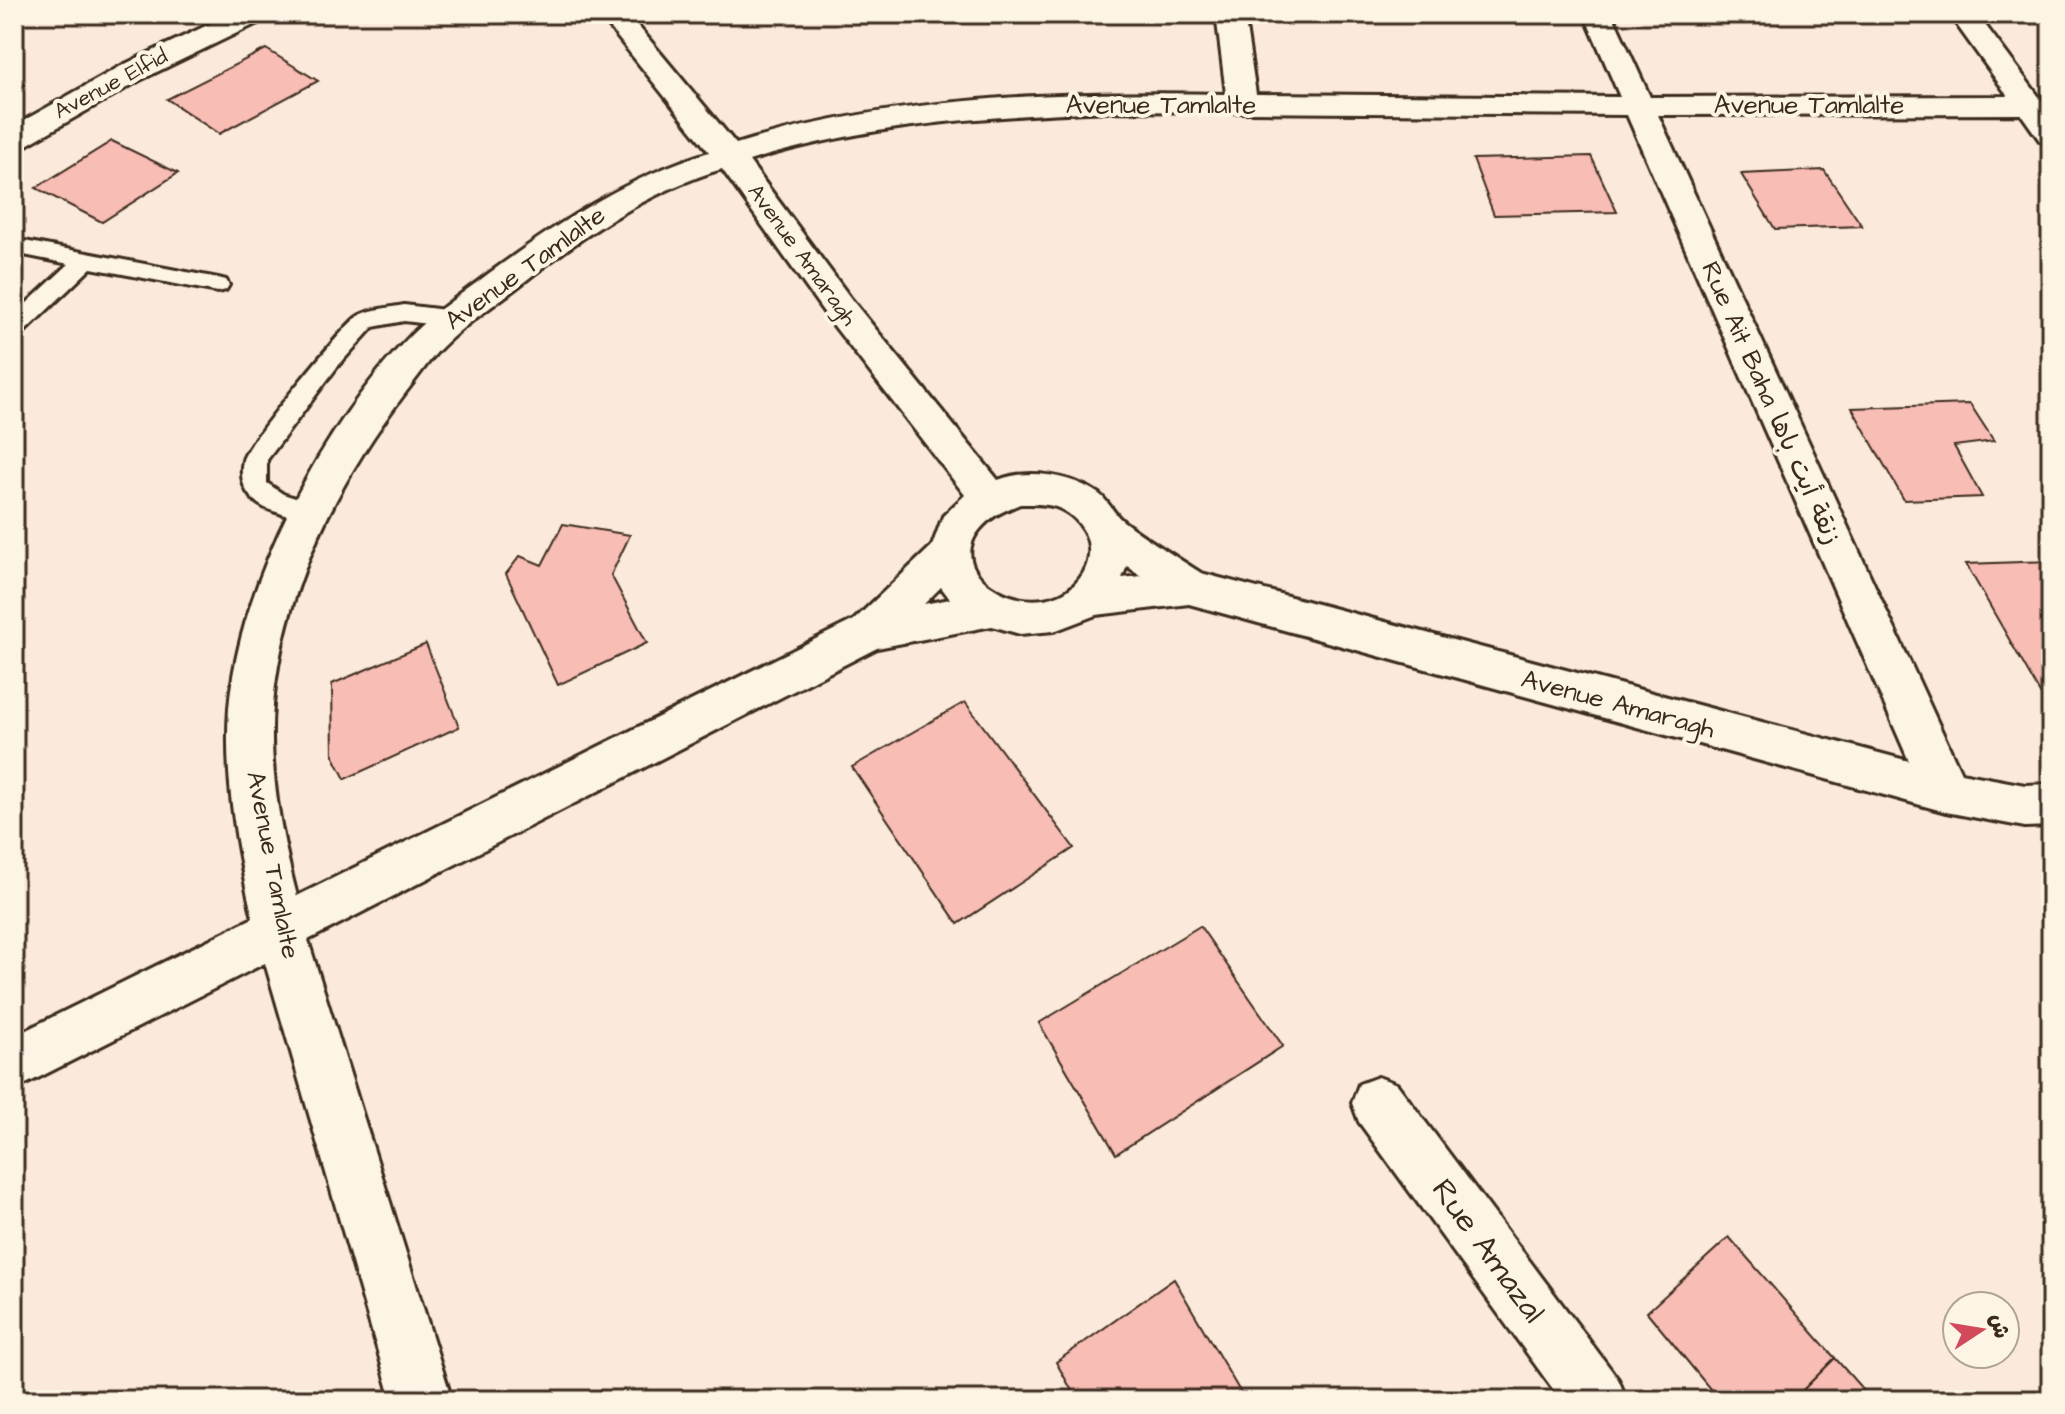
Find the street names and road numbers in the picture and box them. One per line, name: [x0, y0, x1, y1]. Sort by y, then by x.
street label: Avenue Elfid: [49, 41, 173, 127]
street label: Avenue Tamlalte: [1066, 87, 1256, 123]
street label: Avenue Tamlalte: [1714, 87, 1904, 123]
street label: Avenue Amaragh: [739, 178, 864, 333]
street label: Avenue Tamlalte: [437, 197, 613, 339]
street label: Rue Ait Baha زنقة أيت باها: [1692, 256, 1850, 550]
street label: Avenue Amaragh: [1517, 661, 1719, 749]
street label: Avenue Tamlalte: [237, 768, 309, 962]
street label: Rue Amazal: [1420, 1170, 1556, 1332]

